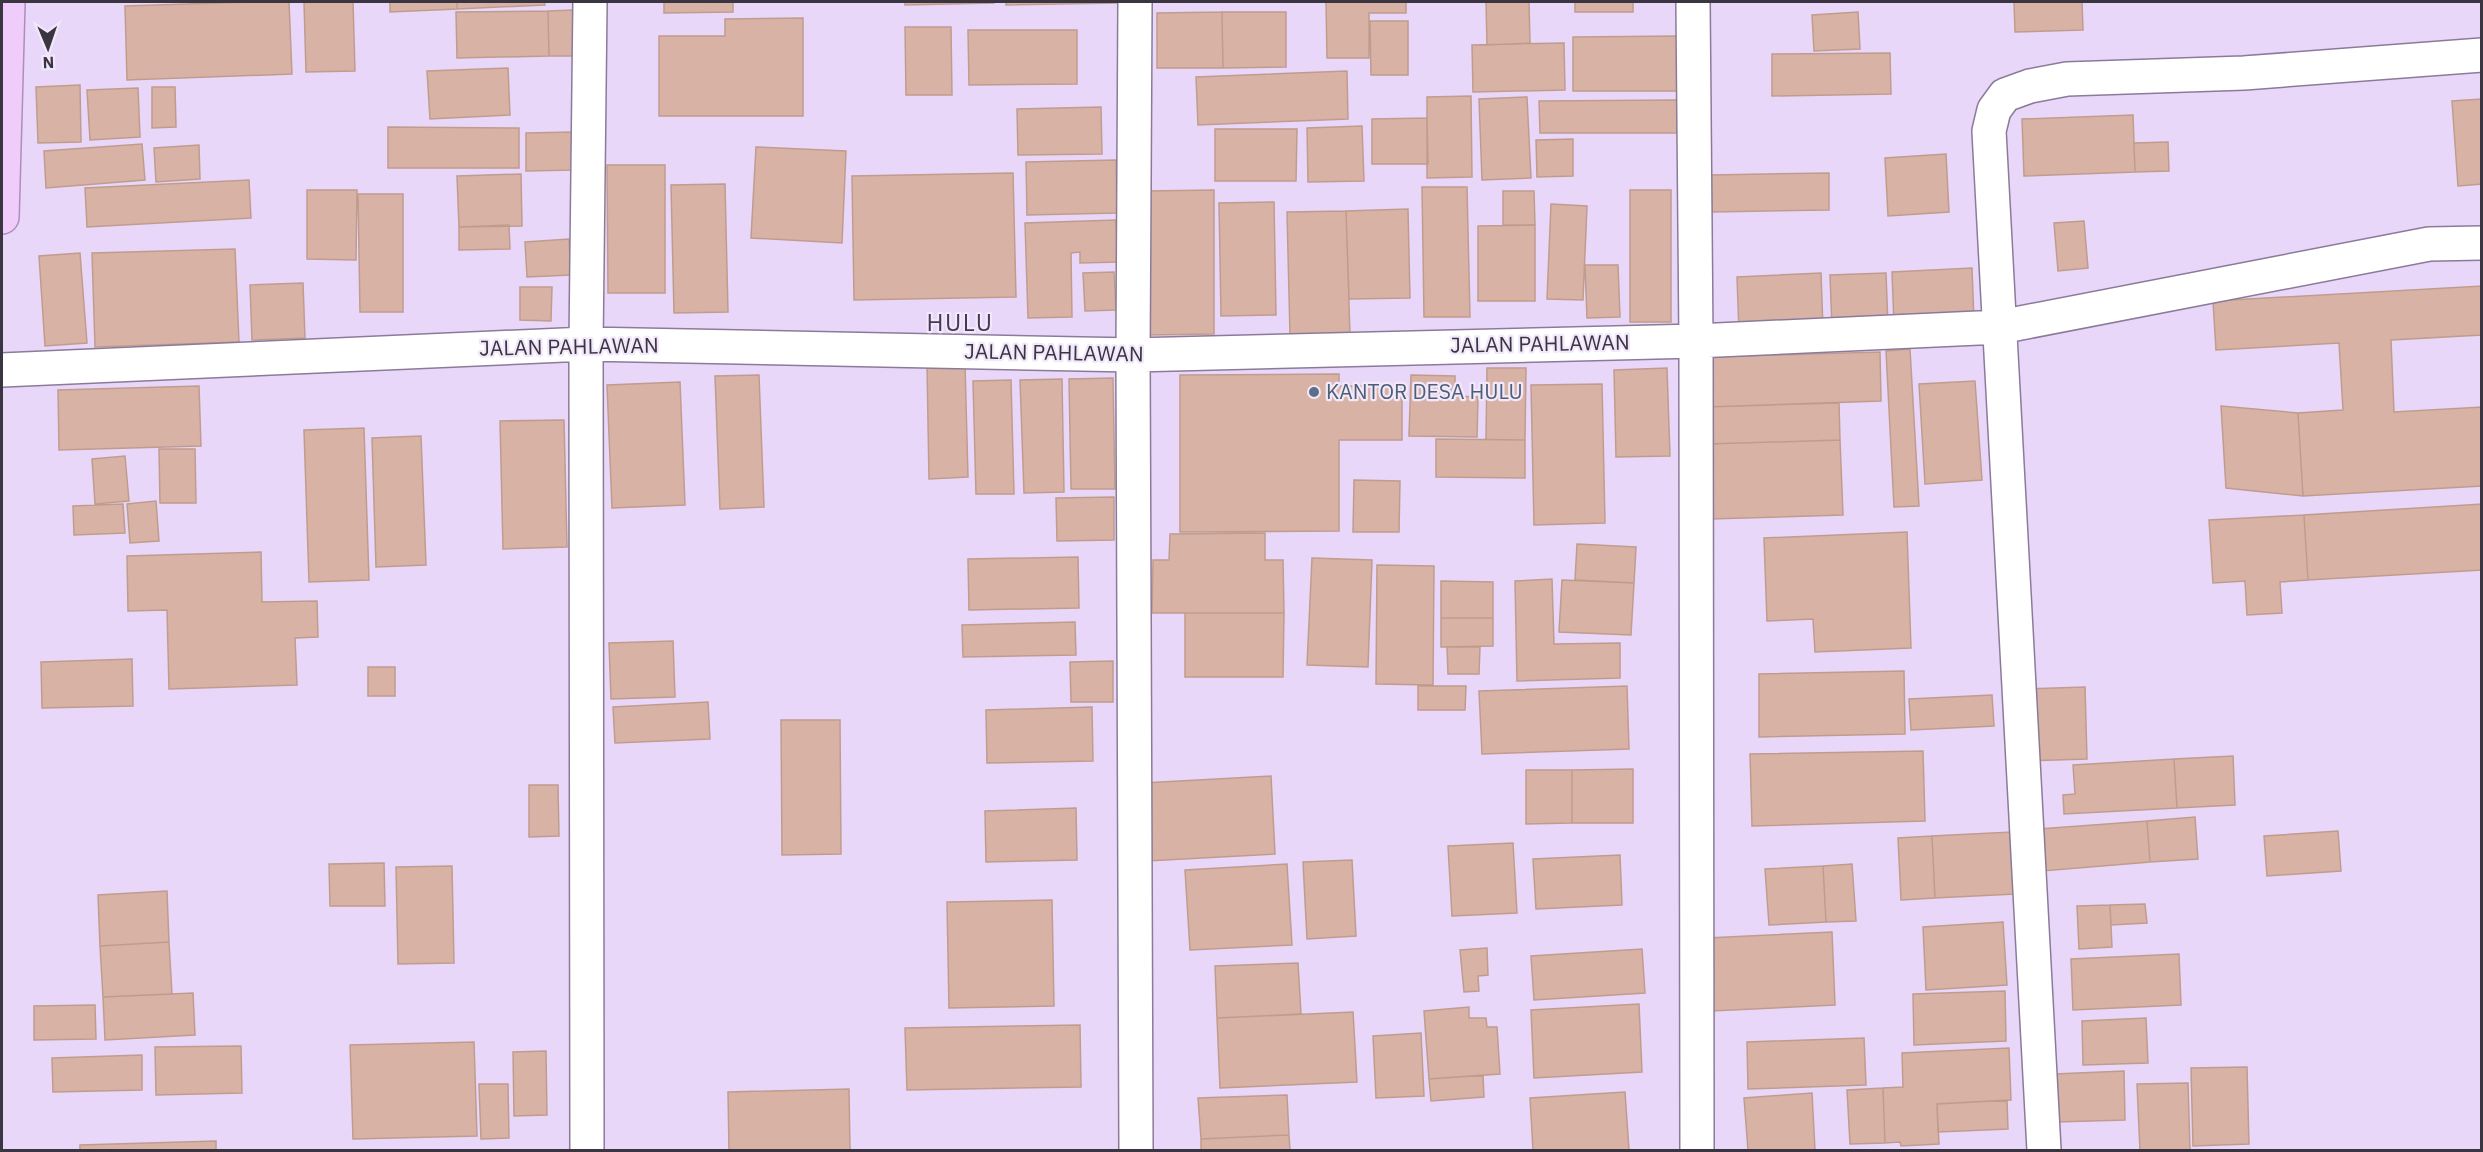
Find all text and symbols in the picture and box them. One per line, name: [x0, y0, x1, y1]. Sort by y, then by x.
north arrow: [18, 18, 78, 78]
text: N: [42, 53, 55, 73]
district label: HULU: [927, 306, 993, 338]
street label: JALAN PAHLAWAN: [1450, 327, 1630, 359]
street label: JALAN PAHLAWAN: [479, 330, 659, 362]
street label: JALAN PAHLAWAN: [964, 336, 1144, 368]
place label: KANTOR DESA HULU: [1326, 377, 1523, 405]
marker: KANTOR DESA HULU: [1307, 385, 1321, 399]

